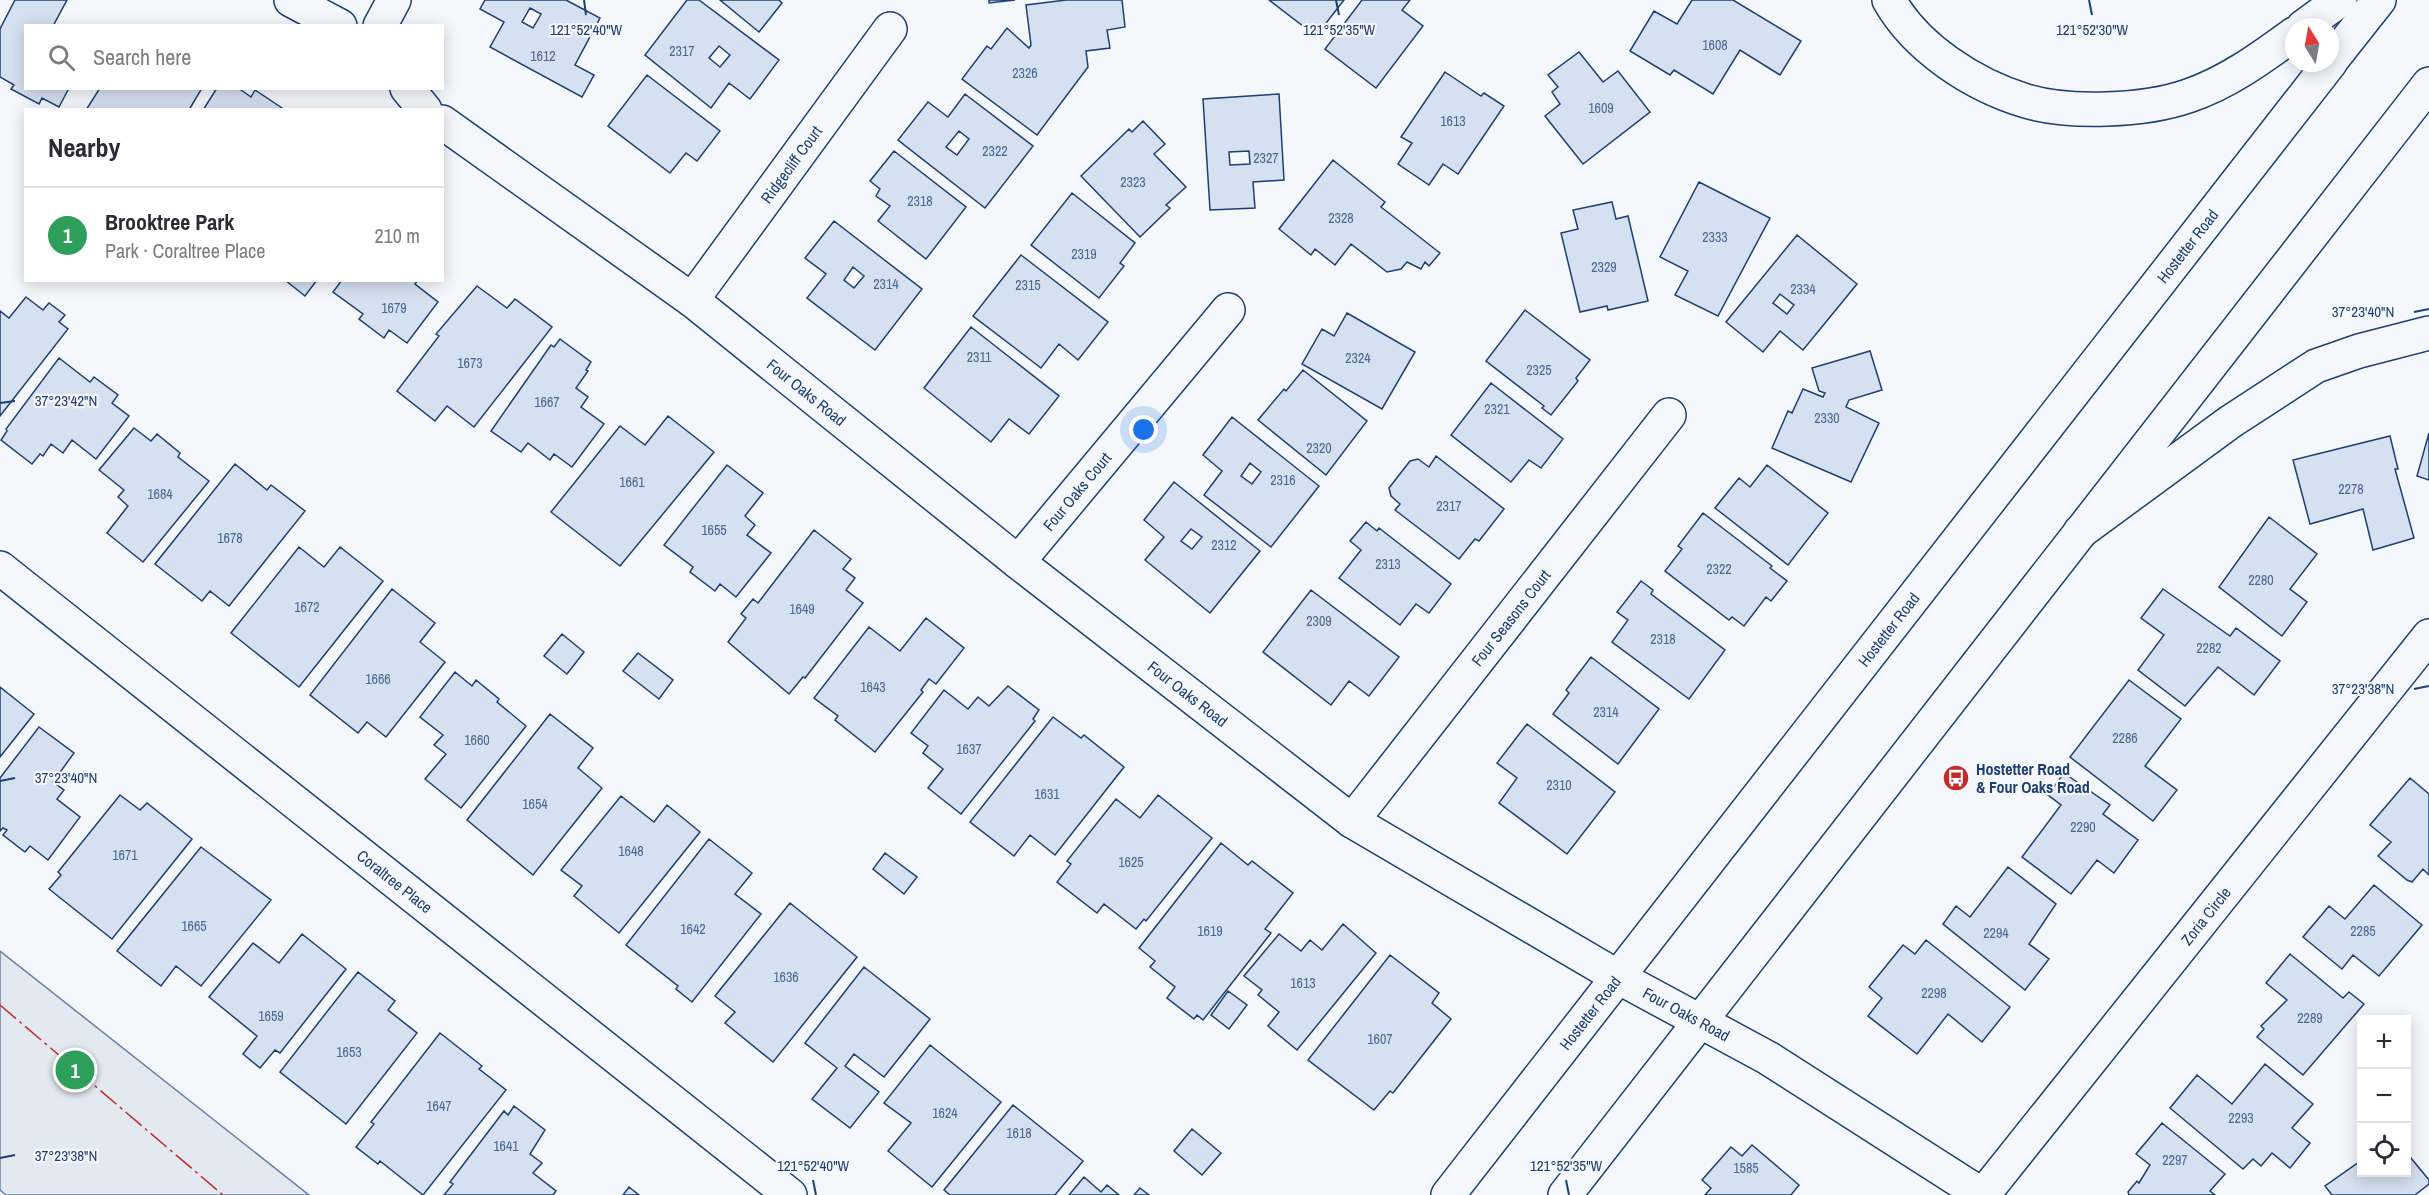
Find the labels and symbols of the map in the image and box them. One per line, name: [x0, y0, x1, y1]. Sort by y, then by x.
north arrow: [2285, 18, 2339, 72]
text: 121°52'40"W: [550, 19, 622, 40]
text: 121°52'35"W: [1303, 19, 1375, 40]
text: 121°52'30"W: [2056, 19, 2128, 40]
house number: 1608: [1702, 36, 1728, 54]
house number: 2317: [669, 42, 695, 60]
house number: 1612: [530, 47, 556, 65]
house number: 2326: [1012, 64, 1038, 82]
house number: 1609: [1588, 99, 1614, 117]
house number: 1613: [1440, 112, 1466, 130]
street label: Ridgecliff Court: [755, 121, 827, 208]
house number: 2322: [982, 142, 1008, 160]
house number: 2327: [1253, 149, 1279, 167]
house number: 2323: [1120, 173, 1146, 191]
house number: 2318: [907, 192, 933, 210]
street label: Hostetter Road: [2152, 204, 2223, 288]
house number: 2328: [1328, 209, 1354, 227]
house number: 2333: [1702, 228, 1728, 246]
house number: 2319: [1071, 245, 1097, 263]
house number: 2329: [1591, 258, 1617, 276]
house number: 2314: [873, 275, 899, 293]
house number: 2315: [1015, 276, 1041, 294]
house number: 2334: [1790, 280, 1816, 298]
house number: 1679: [381, 299, 407, 317]
text: 37°23'40"N: [2332, 301, 2394, 322]
house number: 2311: [967, 348, 992, 366]
house number: 2324: [1345, 349, 1371, 367]
house number: 1673: [457, 354, 483, 372]
street label: Four Oaks Road: [762, 354, 851, 431]
house number: 2325: [1526, 361, 1552, 379]
text: 37°23'42"N: [35, 390, 97, 411]
house number: 1667: [534, 393, 560, 411]
house number: 2321: [1484, 400, 1510, 418]
house number: 2330: [1814, 409, 1840, 427]
your location: [1129, 415, 1158, 444]
house number: 2320: [1306, 439, 1332, 457]
street label: Four Oaks Court: [1038, 447, 1116, 535]
house number: 2316: [1270, 471, 1296, 489]
house number: 1661: [619, 473, 645, 491]
house number: 2278: [2338, 480, 2364, 498]
house number: 1684: [147, 485, 173, 503]
house number: 2317: [1436, 497, 1462, 515]
house number: 1655: [701, 521, 727, 539]
house number: 1678: [217, 529, 243, 547]
house number: 2312: [1211, 536, 1237, 554]
house number: 2313: [1375, 555, 1401, 573]
house number: 2322: [1706, 560, 1732, 578]
street label: Four Seasons Court: [1466, 565, 1556, 670]
house number: 2280: [2248, 571, 2274, 589]
street label: Hostetter Road: [1853, 588, 1924, 671]
house number: 1672: [294, 598, 320, 616]
house number: 1649: [789, 600, 815, 618]
house number: 2309: [1306, 612, 1332, 630]
house number: 2318: [1650, 630, 1676, 648]
house number: 2282: [2196, 639, 2222, 657]
street label: Four Oaks Road: [1143, 656, 1232, 732]
house number: 1666: [365, 670, 391, 688]
house number: 1643: [860, 678, 886, 696]
text: 37°23'38"N: [2332, 678, 2394, 699]
house number: 2314: [1593, 703, 1619, 721]
house number: 2286: [2112, 729, 2138, 747]
house number: 1660: [464, 731, 490, 749]
house number: 1637: [956, 740, 982, 758]
place label: Hostetter Road & Four Oaks Road: [1976, 758, 2090, 798]
bus stop icon: Hostetter Road & Four Oaks Road: [1941, 763, 1971, 793]
text: 37°23'40"N: [35, 767, 97, 788]
house number: 2310: [1546, 776, 1572, 794]
house number: 1631: [1034, 785, 1060, 803]
house number: 1654: [522, 795, 548, 813]
house number: 2290: [2070, 818, 2096, 836]
house number: 1648: [618, 842, 644, 860]
street label: Coraltree Place: [352, 845, 437, 918]
house number: 1671: [112, 846, 138, 864]
house number: 1625: [1118, 853, 1144, 871]
street label: Zoria Circle: [2176, 882, 2236, 950]
house number: 1665: [181, 917, 207, 935]
house number: 1642: [680, 920, 706, 938]
house number: 1619: [1197, 922, 1223, 940]
house number: 2285: [2350, 922, 2376, 940]
house number: 2294: [1983, 924, 2009, 942]
house number: 1636: [773, 968, 799, 986]
street label: Hostetter Road: [1554, 971, 1626, 1054]
house number: 1613: [1290, 974, 1316, 992]
street label: Four Oaks Road: [1639, 982, 1734, 1046]
house number: 2298: [1921, 984, 1947, 1002]
house number: 1659: [258, 1007, 284, 1025]
house number: 2289: [2297, 1009, 2323, 1027]
house number: 1607: [1367, 1030, 1393, 1048]
house number: 1653: [336, 1043, 362, 1061]
pin: 1: [56, 1048, 94, 1092]
house number: 1647: [426, 1097, 452, 1115]
house number: 1624: [932, 1104, 958, 1122]
house number: 2293: [2228, 1109, 2254, 1127]
house number: 1618: [1006, 1124, 1032, 1142]
house number: 1641: [493, 1137, 519, 1155]
text: 37°23'38"N: [35, 1145, 97, 1166]
house number: 2297: [2162, 1151, 2188, 1169]
text: 121°52'40"W: [777, 1155, 849, 1176]
text: 121°52'35"W: [1530, 1155, 1602, 1176]
house number: 1585: [1733, 1159, 1759, 1177]

